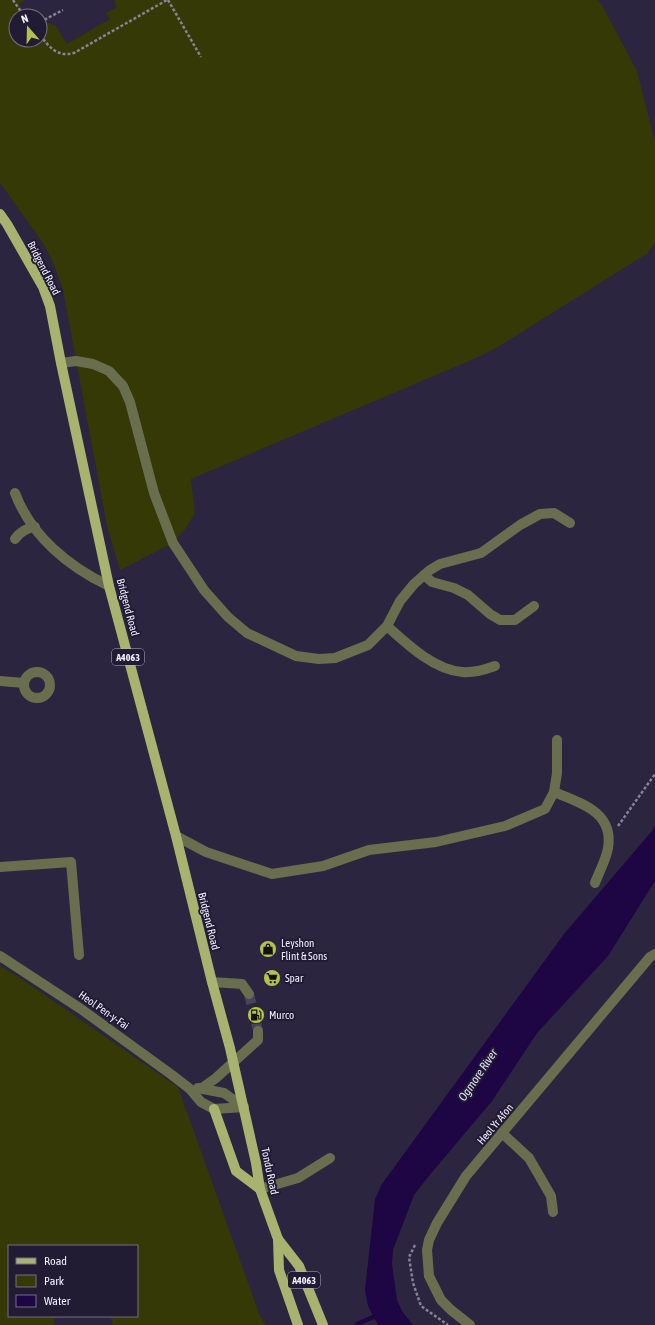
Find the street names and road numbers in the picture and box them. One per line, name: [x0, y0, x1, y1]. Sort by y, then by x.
street label: Bridgend Road: [25, 239, 63, 297]
street label: Bridgend Road: [115, 577, 141, 637]
road number: A4063: [112, 649, 144, 665]
street label: Bridgend Road: [196, 891, 222, 951]
street label: Heol Pen-y-Fai: [77, 988, 131, 1032]
street label: Heol Yr Afon: [475, 1101, 515, 1147]
street label: Tondu Road: [259, 1146, 281, 1196]
road number: A4063: [288, 1272, 320, 1288]

